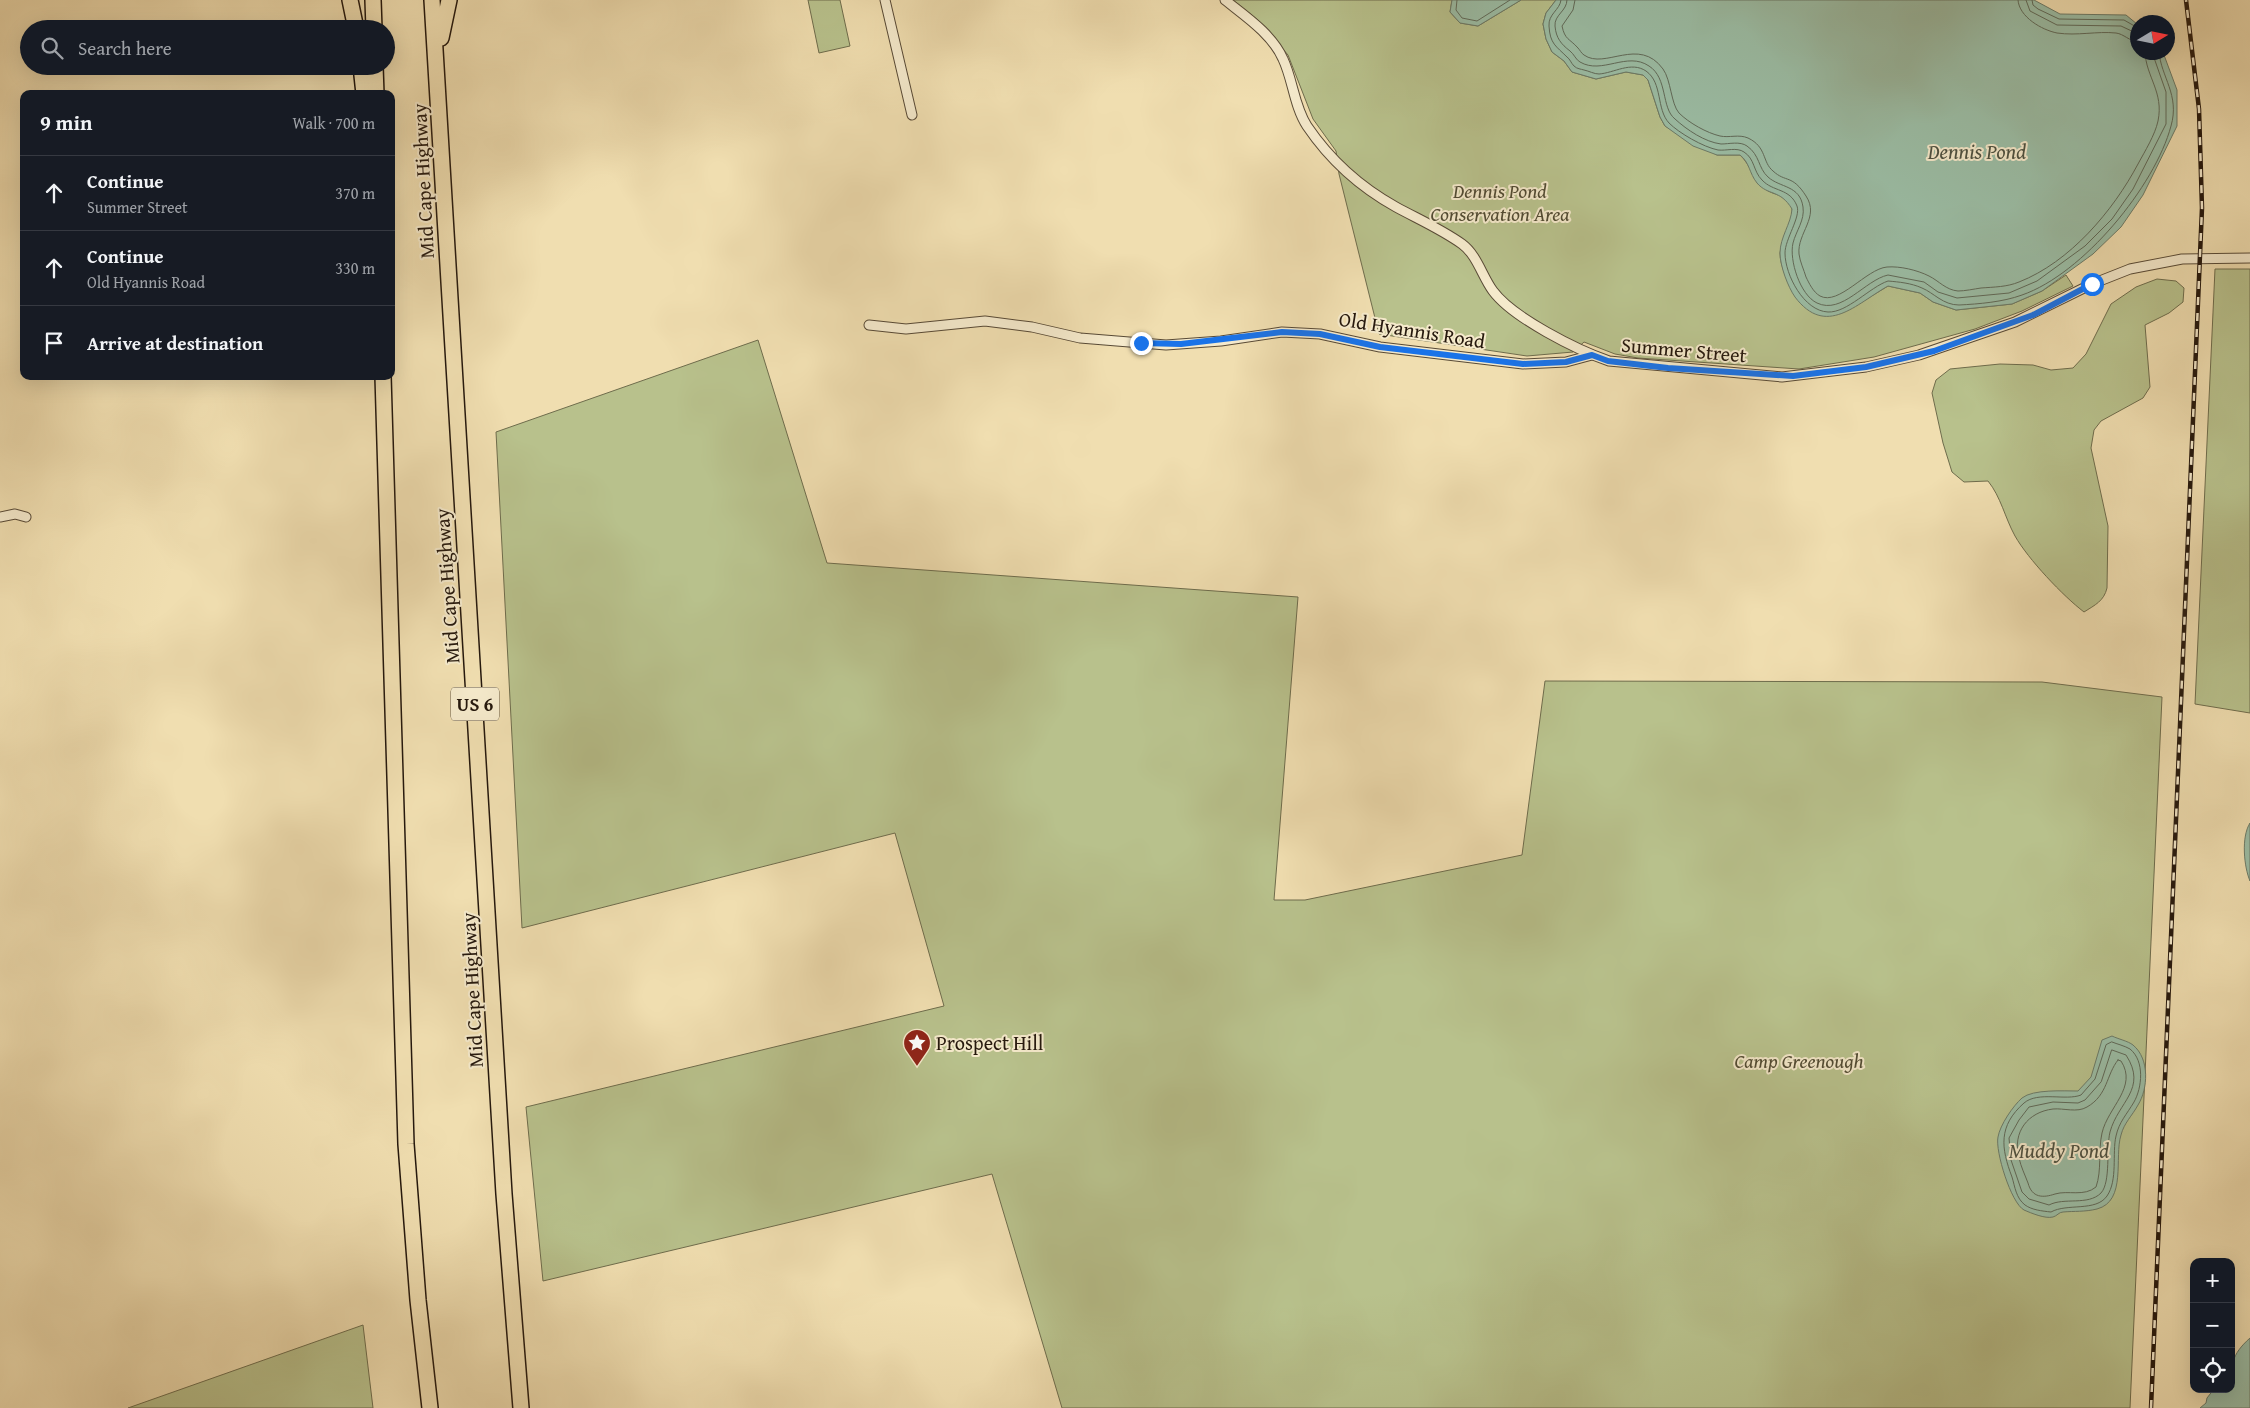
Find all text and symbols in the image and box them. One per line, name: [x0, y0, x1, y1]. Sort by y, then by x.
north arrow: [2130, 15, 2175, 60]
search box: [20, 20, 395, 75]
icon: search: [38, 34, 66, 62]
text: Search here: [78, 34, 172, 62]
street label: Mid Cape Highway: [404, 103, 441, 259]
text: 9 min: [40, 107, 92, 138]
text: Walk · 700 m: [292, 111, 375, 135]
water label: Dennis Pond: [1927, 136, 2026, 167]
text: Continue: [87, 167, 164, 195]
park label: Dennis Pond Conservation Area: [1430, 176, 1570, 228]
icon: ahead: [40, 179, 68, 207]
text: 370 m: [335, 181, 375, 205]
text: Summer Street: [87, 195, 188, 219]
text: Continue: [87, 242, 164, 270]
icon: ahead: [40, 254, 68, 282]
text: 330 m: [335, 256, 375, 280]
text: Old Hyannis Road: [87, 270, 205, 294]
route start: [2081, 273, 2104, 296]
street label: Old Hyannis Road: [1337, 304, 1488, 355]
icon: arrive: [40, 329, 68, 357]
text: Arrive at destination: [87, 329, 263, 357]
street label: Summer Street: [1620, 330, 1748, 369]
route end: [1130, 332, 1153, 355]
street label: Mid Cape Highway: [427, 507, 466, 665]
road number: US 6: [451, 688, 499, 721]
street label: Mid Cape Highway: [453, 912, 490, 1068]
place icon: Prospect Hill: [902, 1028, 932, 1067]
place label: Prospect Hill: [936, 1028, 1044, 1057]
park label: Camp Greenough: [1734, 1046, 1864, 1075]
water label: Muddy Pond: [2009, 1135, 2109, 1166]
map controls: [2190, 1258, 2235, 1393]
button: +: [2190, 1258, 2235, 1303]
button: −: [2190, 1303, 2235, 1348]
button: locate: [2190, 1348, 2235, 1393]

